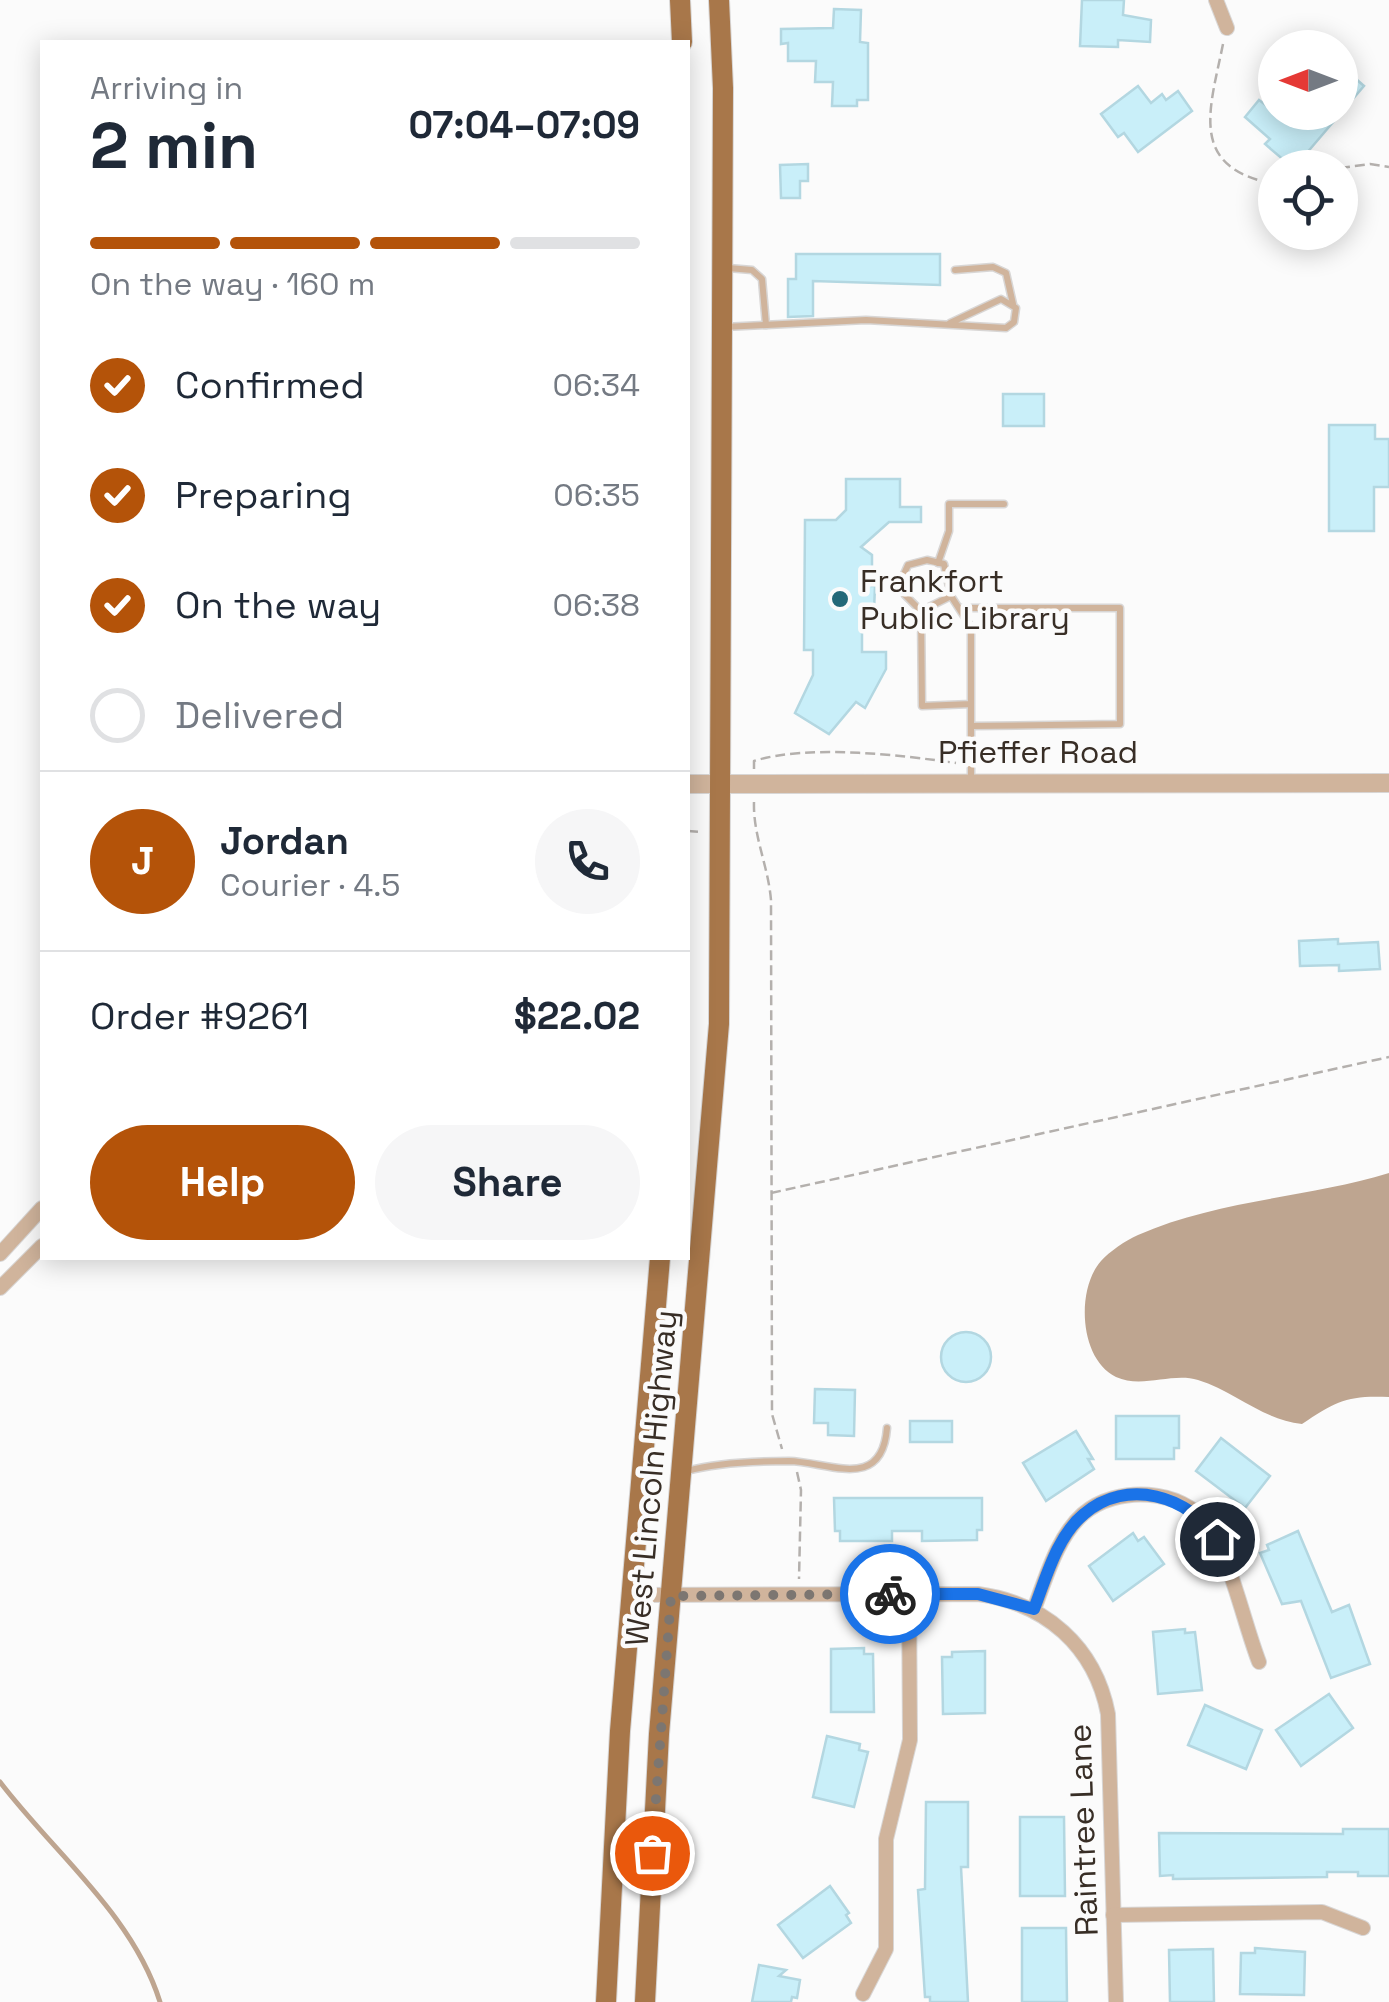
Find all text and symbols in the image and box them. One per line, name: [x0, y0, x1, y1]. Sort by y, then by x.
north arrow: [1258, 30, 1358, 130]
map controls: [1258, 30, 1358, 250]
text: Arriving in: [90, 68, 243, 108]
text: 07:04–07:09: [408, 101, 640, 149]
text: 2 min: [90, 104, 258, 187]
button: locate: [1258, 150, 1358, 250]
text: On the way · 160 m: [90, 264, 375, 304]
icon: check: [90, 358, 145, 413]
text: Confirmed: [175, 361, 365, 409]
text: 06:34: [552, 365, 640, 405]
icon: check: [90, 468, 145, 523]
text: Preparing: [175, 471, 352, 519]
text: 06:35: [553, 475, 640, 515]
place label: Frankfort Public Library: [860, 561, 1070, 638]
icon: check: [90, 578, 145, 633]
text: On the way: [175, 581, 381, 629]
text: 06:38: [553, 585, 640, 625]
marker: Frankfort Public Library: [829, 588, 851, 610]
text: Delivered: [175, 691, 344, 739]
street label: Pfieffer Road: [938, 732, 1138, 772]
button: phone: [535, 809, 640, 914]
text: Jordan: [220, 817, 349, 865]
text: J: [131, 837, 154, 885]
text: Courier · 4.5: [220, 865, 401, 905]
text: Order #9261: [90, 992, 309, 1040]
text: $22.02: [514, 992, 640, 1040]
button: Help: [90, 1125, 355, 1240]
button: Share: [375, 1125, 640, 1240]
street label: West Lincoln Highway: [616, 1308, 686, 1648]
pin: [1175, 1497, 1260, 1582]
icon: home: [1190, 1512, 1245, 1567]
courier: [840, 1544, 940, 1644]
icon: bike: [863, 1567, 918, 1622]
street label: Raintree Lane: [1059, 1723, 1107, 1937]
pin: [610, 1811, 695, 1896]
icon: bag: [625, 1826, 680, 1881]

